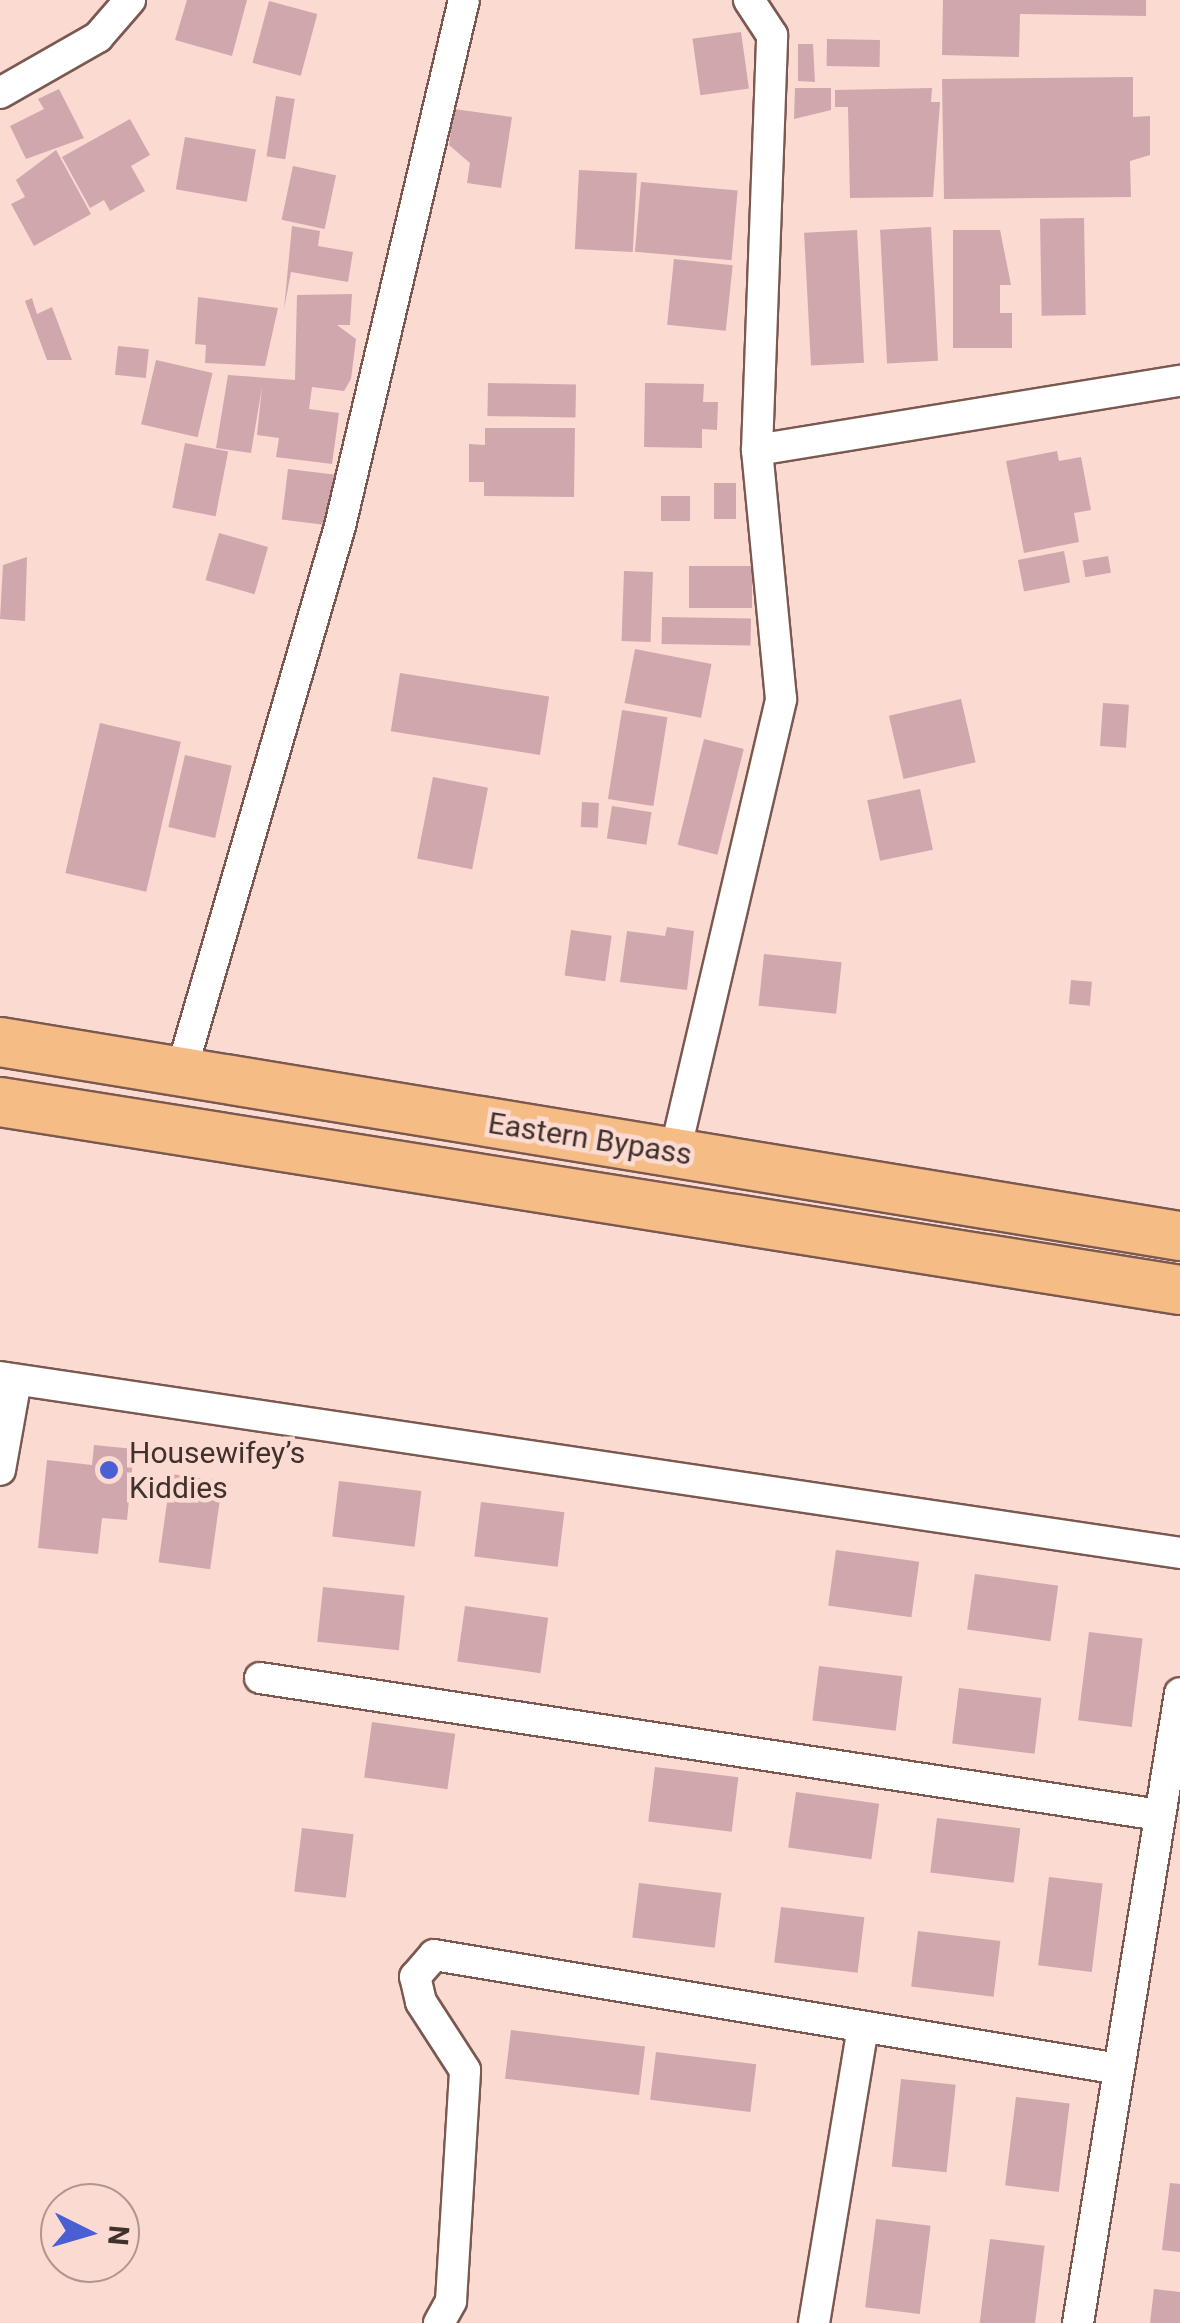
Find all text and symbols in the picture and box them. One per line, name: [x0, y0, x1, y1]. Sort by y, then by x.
street label: Eastern Bypass: [486, 1105, 694, 1173]
place label: Housewifey’s Kiddies: [129, 1435, 305, 1506]
marker: Housewifey’s Kiddies: [98, 1459, 120, 1481]
north arrow: [40, 2183, 140, 2283]
text: N: [101, 2224, 136, 2247]

